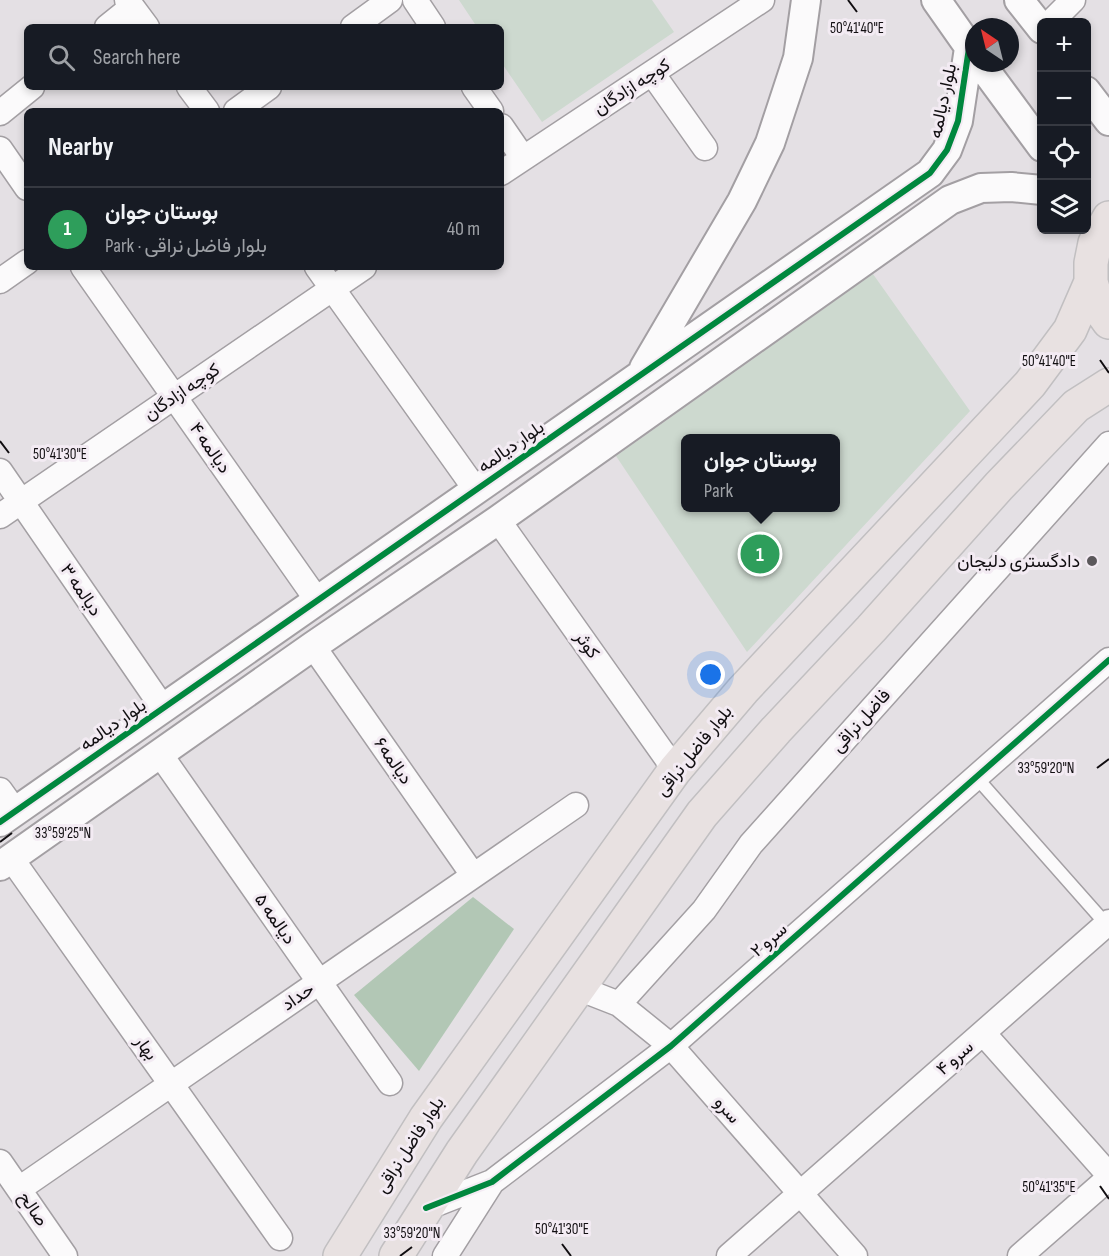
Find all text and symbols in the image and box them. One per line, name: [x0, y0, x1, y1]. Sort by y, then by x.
north arrow: [965, 18, 1019, 72]
map controls: [1037, 18, 1091, 234]
button: +: [1037, 18, 1091, 72]
text: 50°41'40"E: [830, 19, 884, 38]
search box: [24, 24, 504, 90]
icon: search: [45, 41, 78, 74]
text: Search here: [93, 44, 180, 71]
street label: کوچه ازادگان: [590, 55, 675, 120]
street label: بلوار دیالمه: [925, 62, 961, 140]
button: −: [1037, 72, 1091, 126]
button: locate: [1037, 126, 1091, 180]
text: Nearby: [48, 132, 114, 163]
button: layers: [1037, 180, 1091, 234]
text: بوستان جوان: [105, 199, 218, 226]
text: 1: [64, 217, 71, 241]
text: 40 m: [447, 217, 480, 241]
text: Park · بلوار فاضل نراقی: [105, 234, 267, 258]
text: 50°41'40"E: [1022, 352, 1076, 371]
street label: کوچه ازادگان: [140, 359, 224, 426]
street label: بلوار دیالمه: [474, 417, 548, 477]
street label: دیالمه ۴: [185, 419, 235, 477]
popup: [681, 434, 840, 512]
text: 50°41'30"E: [33, 445, 87, 464]
text: بوستان جوان: [704, 447, 817, 474]
text: Park: [704, 479, 733, 503]
pin: 1: [740, 532, 780, 576]
place label: دادگستری دلیجان: [957, 551, 1080, 572]
marker: دادگستری دلیجان: [1085, 554, 1099, 568]
street label: دیالمه ۳: [56, 560, 106, 620]
street label: کوثر: [570, 626, 604, 663]
your location: [696, 660, 725, 689]
street label: فاضل نراقی: [827, 685, 895, 757]
street label: بلوار دیالمه: [76, 695, 150, 755]
street label: بلوار فاضل نراقی: [651, 702, 737, 800]
street label: دیالمه۶: [369, 733, 417, 789]
text: 33°59'20"N: [1018, 759, 1074, 778]
text: 33°59'25"N: [35, 824, 91, 843]
street label: دیالمه ۵: [250, 890, 300, 948]
street label: سرو ۲: [747, 919, 791, 961]
street label: حداد: [278, 979, 318, 1015]
street label: بهار: [130, 1031, 162, 1064]
street label: سرو ۴: [932, 1036, 978, 1080]
street label: سرو: [710, 1092, 744, 1128]
street label: بلوار فاضل نراقی: [371, 1093, 449, 1197]
text: 50°41'35"E: [1022, 1178, 1076, 1197]
street label: صالح: [13, 1188, 52, 1231]
text: 50°41'30"E: [535, 1220, 589, 1239]
text: 33°59'20"N: [384, 1224, 440, 1243]

